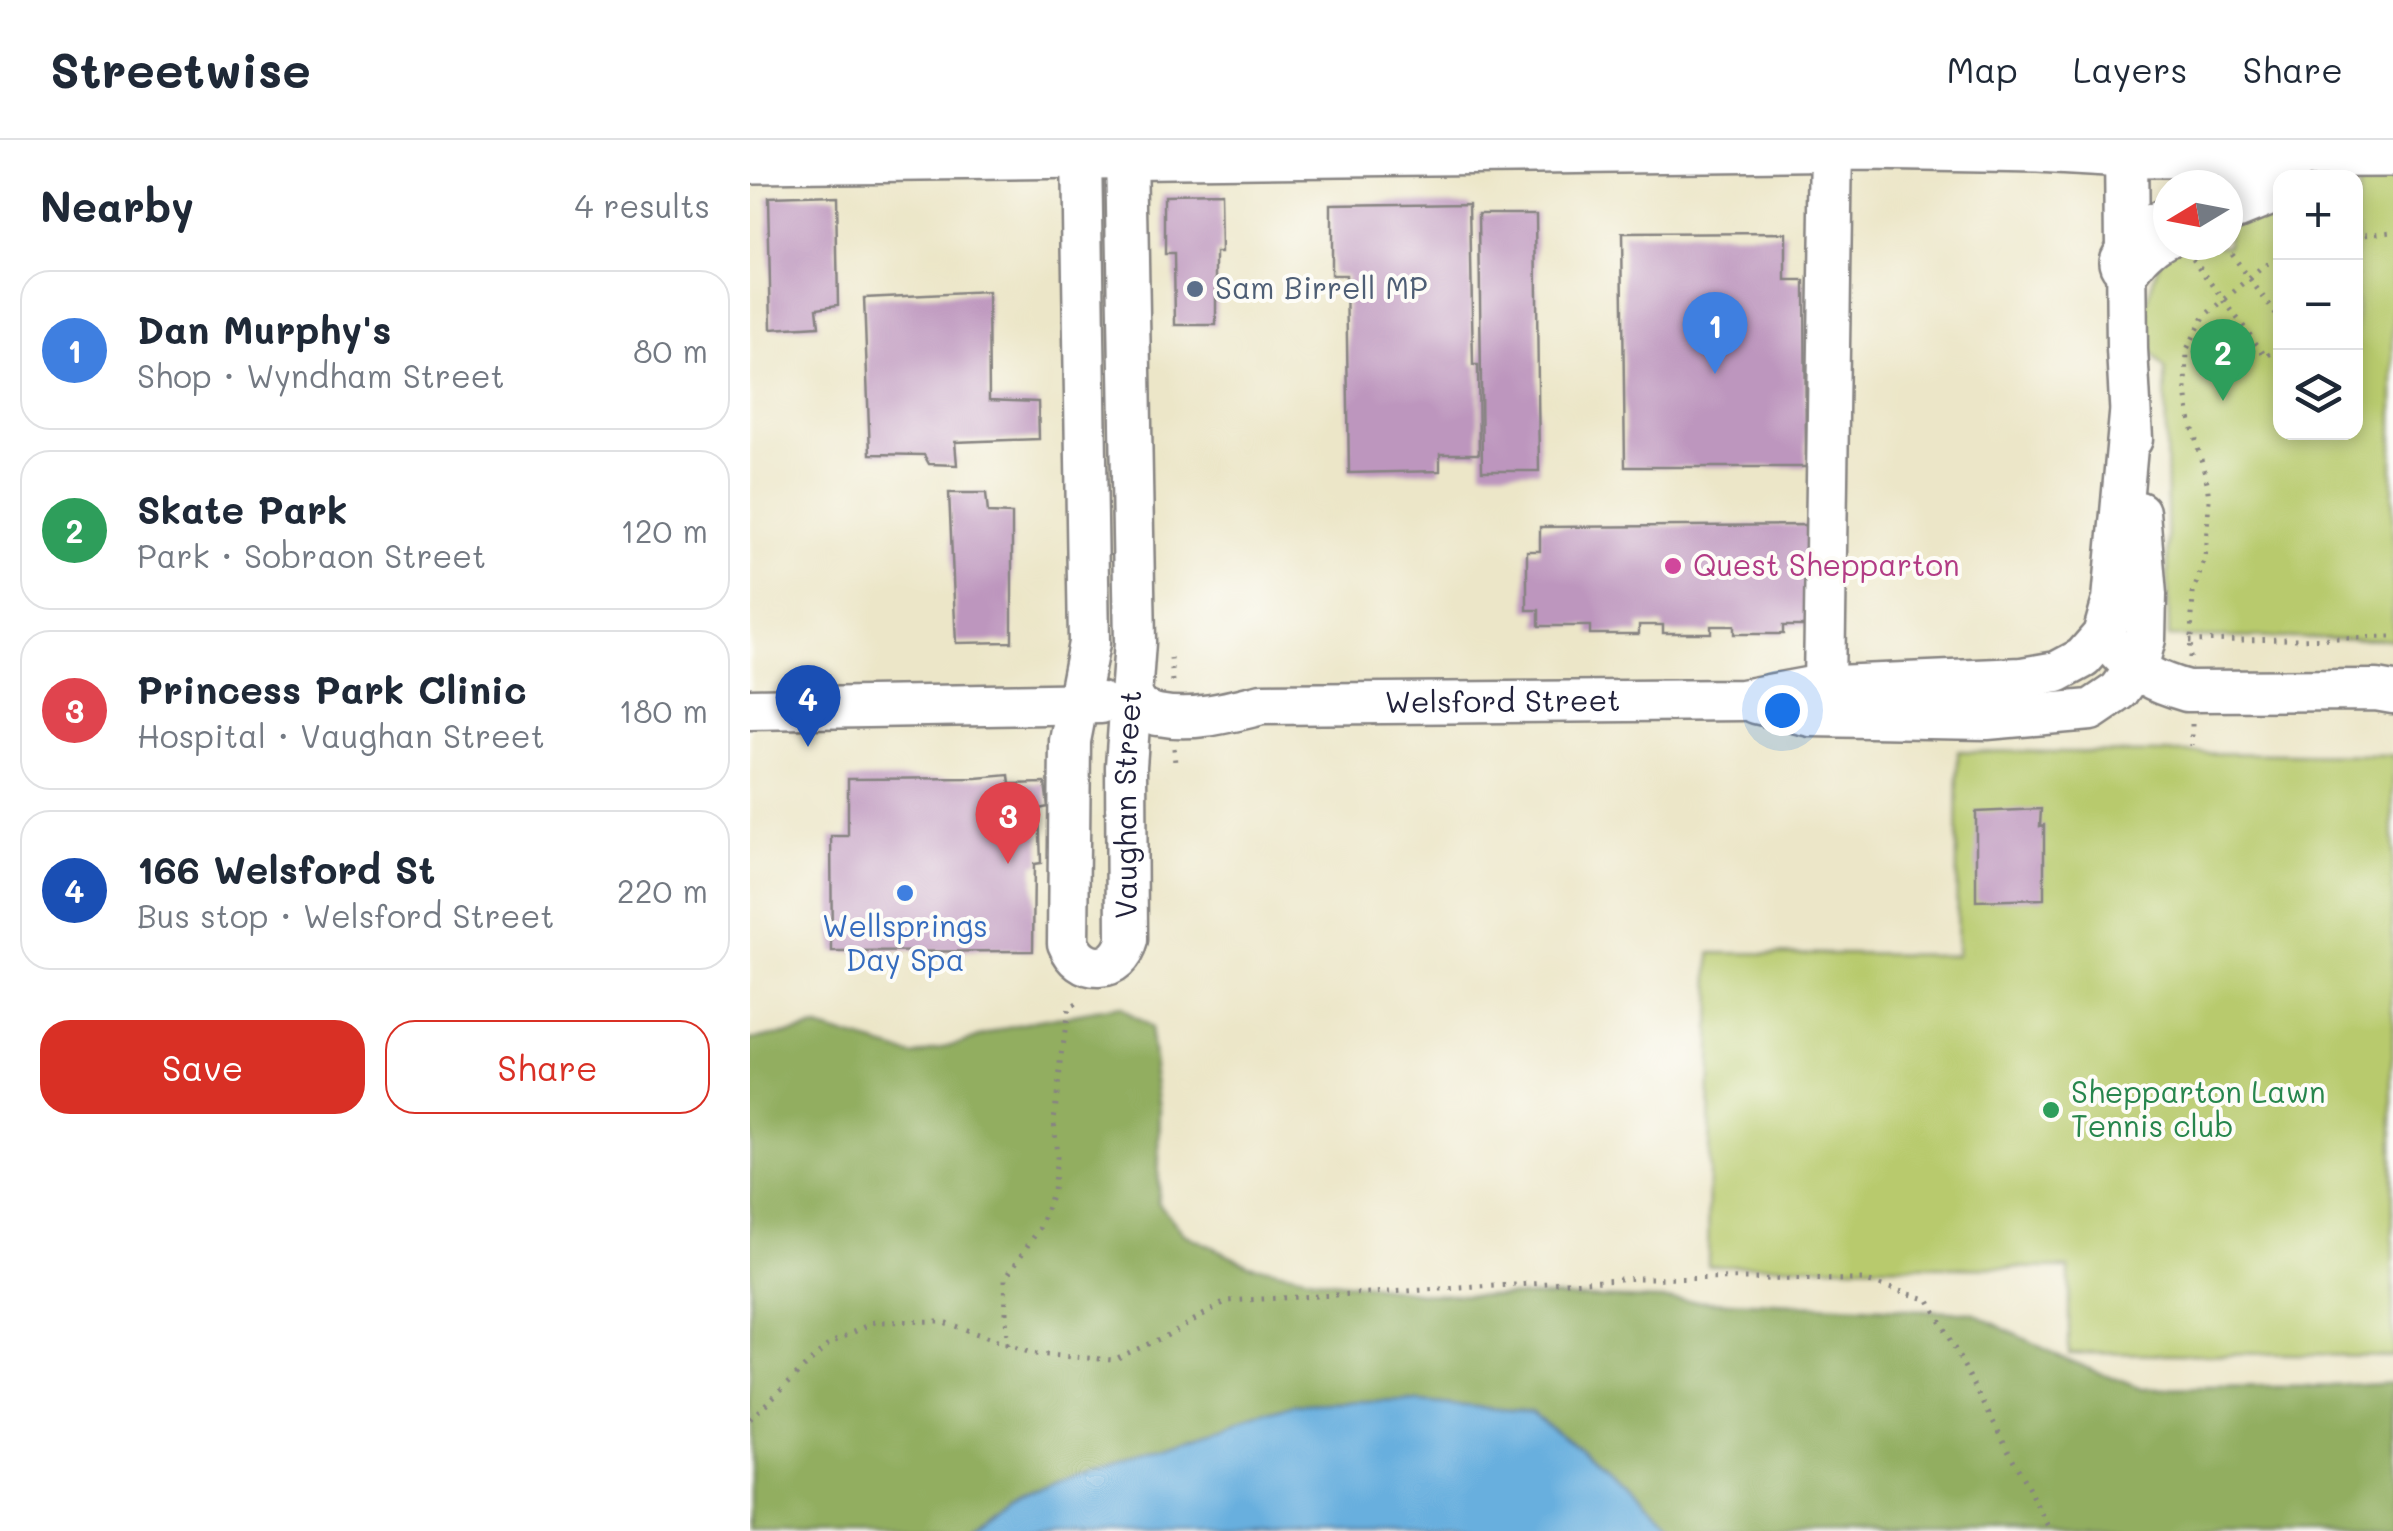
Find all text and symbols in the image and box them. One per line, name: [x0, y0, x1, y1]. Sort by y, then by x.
text: Streetwise: [50, 38, 311, 100]
text: Map: [1946, 46, 2018, 92]
text: Layers: [2073, 46, 2188, 92]
text: Share: [2243, 46, 2343, 92]
north arrow: [2153, 170, 2243, 260]
map controls: [2273, 170, 2363, 440]
button: +: [2273, 170, 2363, 260]
text: Nearby: [40, 178, 194, 233]
text: 4 results: [574, 184, 710, 226]
button: −: [2273, 260, 2363, 350]
place label: Sam Birrell MP: [1215, 267, 1428, 307]
marker: Sam Birrell MP: [1184, 278, 1206, 300]
pin: 1: [1682, 292, 1748, 374]
text: Dan Murphy's: [137, 304, 391, 354]
pin: 2: [2190, 318, 2256, 401]
text: 1: [67, 329, 82, 371]
text: 80 m: [633, 329, 708, 371]
button: layers: [2273, 350, 2363, 440]
text: Shop · Wyndham Street: [137, 354, 505, 396]
text: Skate Park: [137, 484, 347, 534]
text: 2: [66, 509, 83, 551]
text: 120 m: [620, 509, 708, 551]
text: Park · Sobraon Street: [137, 534, 486, 576]
place label: Quest Shepparton: [1693, 544, 1960, 584]
marker: Quest Shepparton: [1662, 555, 1684, 577]
text: Princess Park Clinic: [137, 664, 527, 714]
pin: 4: [776, 664, 840, 747]
street label: Welsford Street: [1384, 679, 1621, 721]
your location: [1757, 685, 1808, 736]
street label: Vaughan Street: [1104, 688, 1149, 919]
text: 3: [65, 689, 84, 731]
text: 180 m: [619, 689, 708, 731]
text: Hospital · Vaughan Street: [137, 714, 545, 756]
pin: 3: [976, 782, 1040, 864]
text: 166 Welsford St: [137, 844, 435, 894]
text: 4: [64, 869, 85, 911]
text: 220 m: [617, 869, 708, 911]
marker: Wellsprings Day Spa: [894, 882, 916, 904]
text: Bus stop · Welsford Street: [137, 894, 554, 936]
place label: Wellsprings Day Spa: [822, 905, 988, 979]
button: Save: [40, 1020, 365, 1114]
button: Share: [385, 1020, 710, 1114]
place label: Shepparton Lawn Tennis club: [2071, 1071, 2326, 1145]
marker: Shepparton Lawn Tennis club: [2040, 1099, 2062, 1121]

